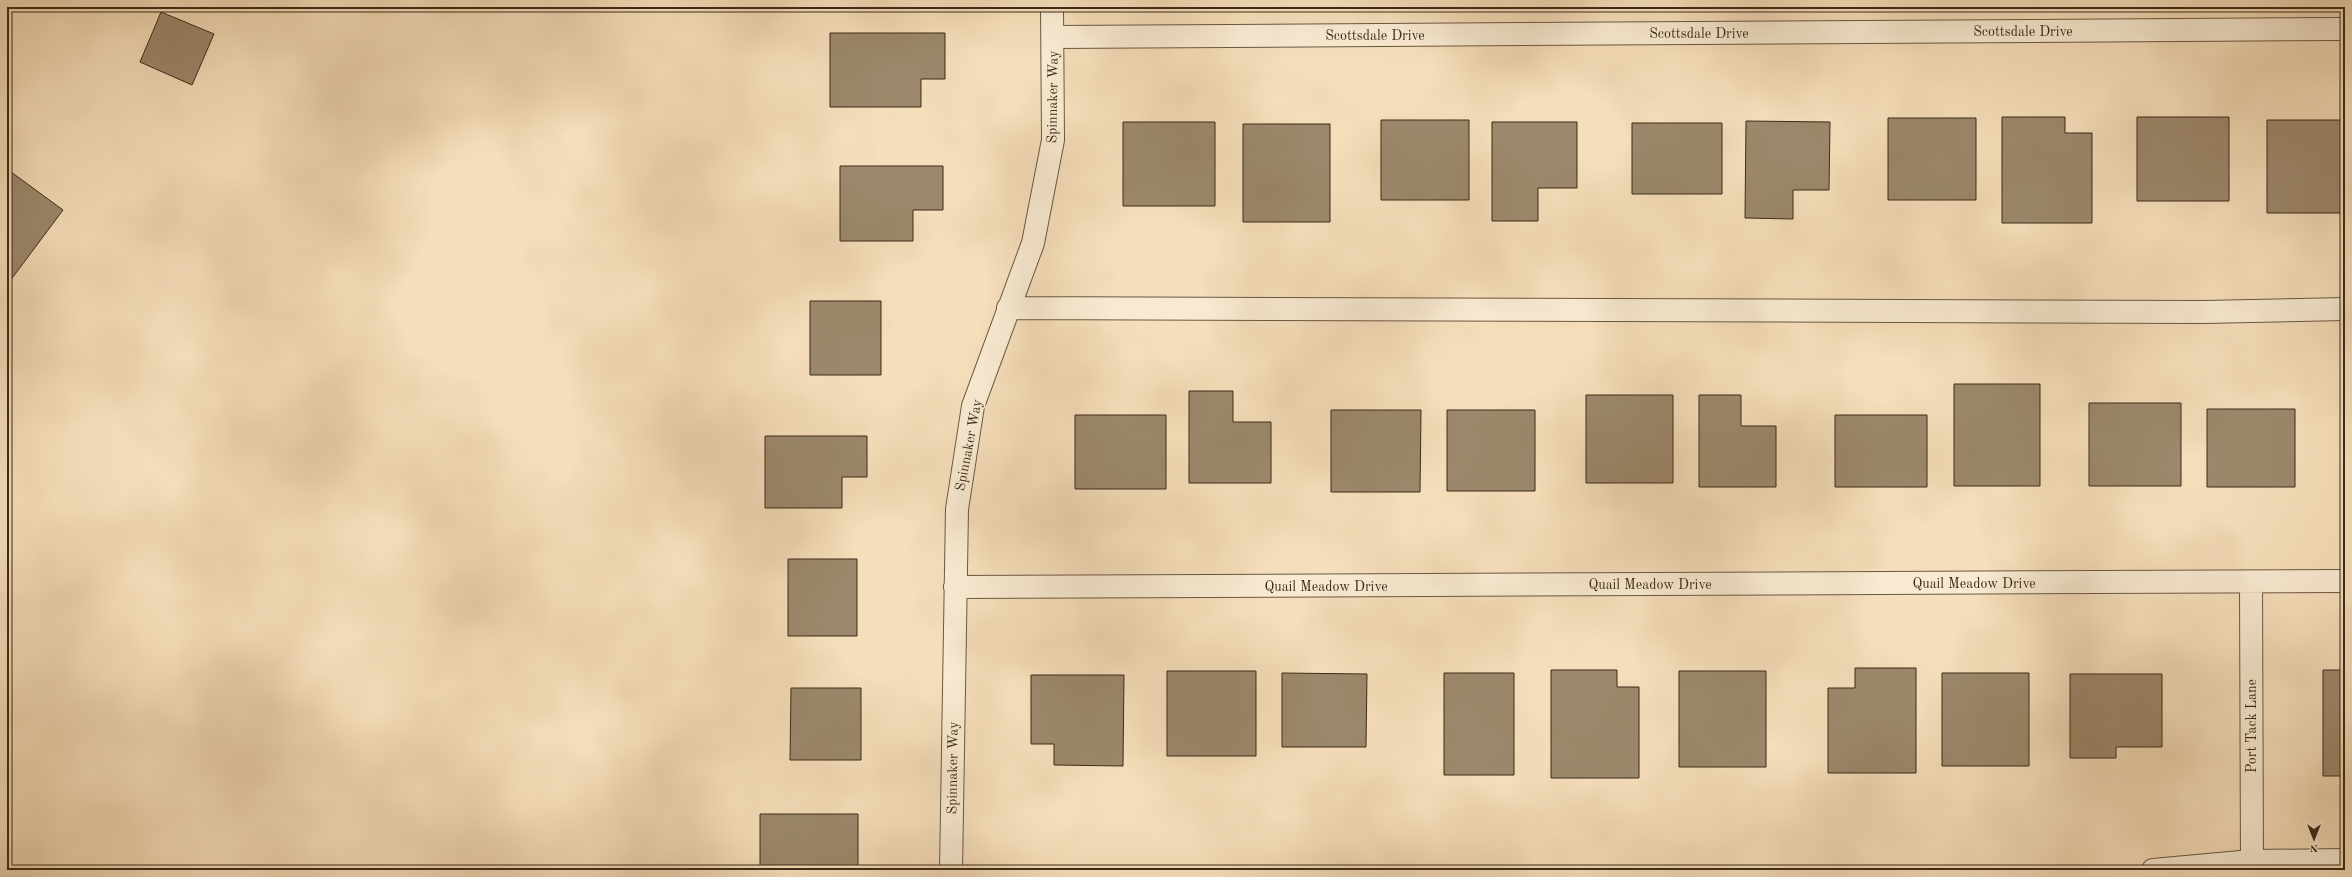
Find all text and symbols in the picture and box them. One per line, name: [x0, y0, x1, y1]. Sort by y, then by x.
street label: Scottsdale Drive: [1973, 25, 2073, 39]
street label: Scottsdale Drive: [1649, 27, 1749, 41]
street label: Scottsdale Drive: [1325, 29, 1425, 43]
street label: Spinnaker Way: [1045, 50, 1061, 144]
street label: Spinnaker Way: [953, 398, 985, 492]
street label: Quail Meadow Drive: [1912, 577, 2036, 591]
street label: Quail Meadow Drive: [1588, 578, 1712, 592]
street label: Quail Meadow Drive: [1264, 580, 1388, 594]
street label: Port Tack Lane: [2245, 679, 2259, 773]
street label: Spinnaker Way: [945, 721, 961, 815]
north arrow: [2294, 819, 2334, 859]
text: N: [2309, 842, 2318, 853]

